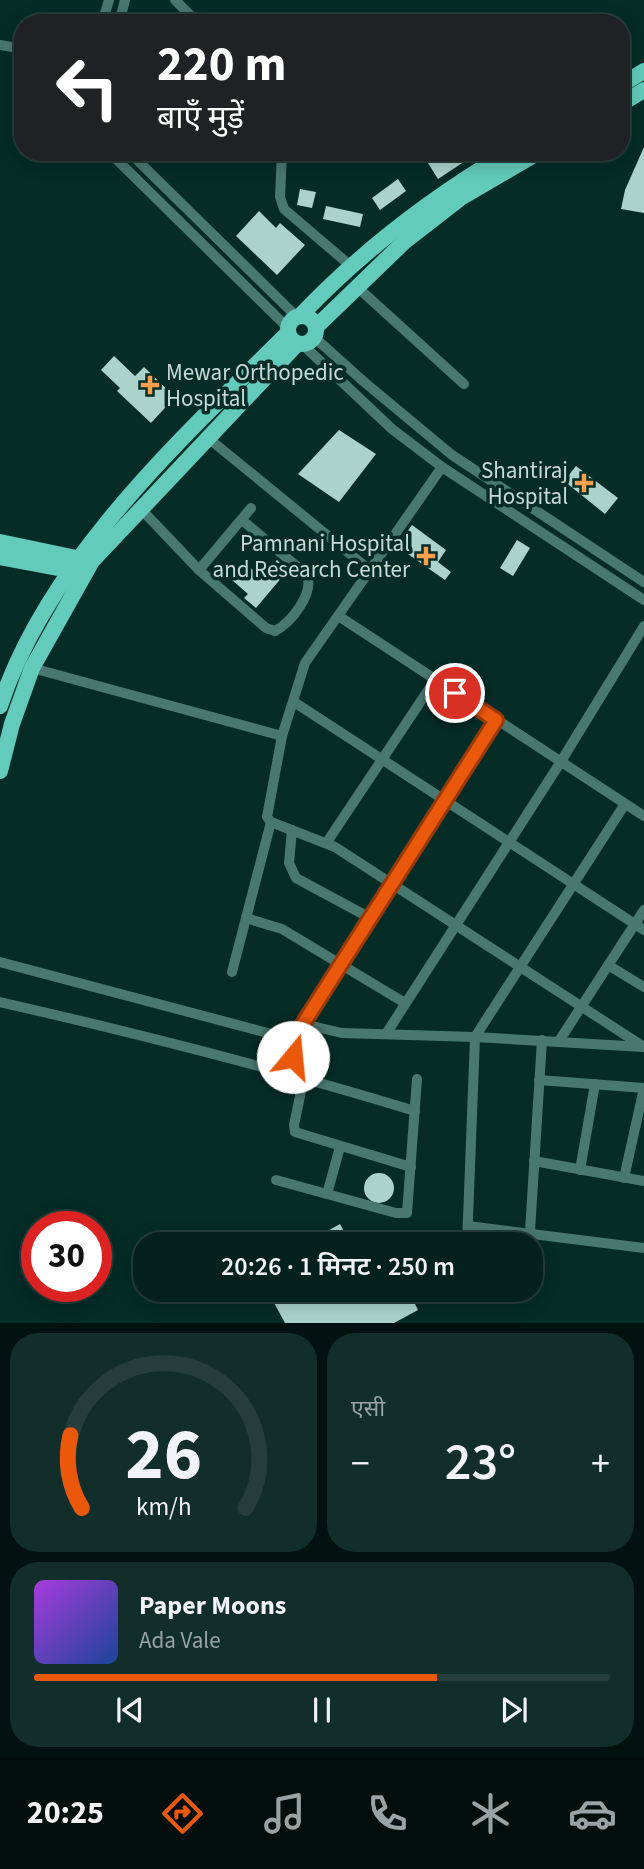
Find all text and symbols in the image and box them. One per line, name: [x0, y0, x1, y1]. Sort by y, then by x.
text: 220 m: [157, 30, 286, 100]
icon: left: [42, 42, 133, 133]
text: बाएँ मुड़ें: [157, 95, 244, 141]
place label: Mewar Orthopedic Hospital: [166, 356, 344, 415]
marker: Mewar Orthopedic Hospital: [140, 375, 160, 395]
place label: Shantiraj Hospital: [481, 454, 568, 513]
marker: Shantiraj Hospital: [574, 473, 594, 493]
place label: Pamnani Hospital and Research Center: [213, 527, 411, 586]
marker: Pamnani Hospital and Research Center: [416, 546, 436, 566]
pin: [425, 663, 485, 723]
icon: arrive: [436, 674, 474, 712]
position arrow: [256, 1020, 330, 1094]
speed limit sign: 30: [21, 1211, 112, 1302]
text: 20:26 · 1 मिनट · 250 m: [221, 1248, 455, 1285]
text: एसी: [351, 1392, 385, 1425]
text: 26: [125, 1404, 202, 1508]
text: 23°: [445, 1426, 516, 1500]
text: −: [351, 1437, 370, 1491]
text: +: [591, 1437, 610, 1491]
text: km/h: [136, 1489, 191, 1525]
text: Paper Moons: [139, 1587, 286, 1624]
text: Ada Vale: [139, 1624, 221, 1657]
icon: previous: [111, 1691, 149, 1729]
icon: pause: [303, 1691, 341, 1729]
icon: next: [495, 1691, 533, 1729]
icon: directions: [158, 1789, 207, 1838]
icon: music: [260, 1789, 309, 1838]
icon: phone: [363, 1789, 412, 1838]
icon: climate: [466, 1789, 515, 1838]
icon: car: [568, 1789, 617, 1838]
text: 20:25: [27, 1790, 104, 1836]

